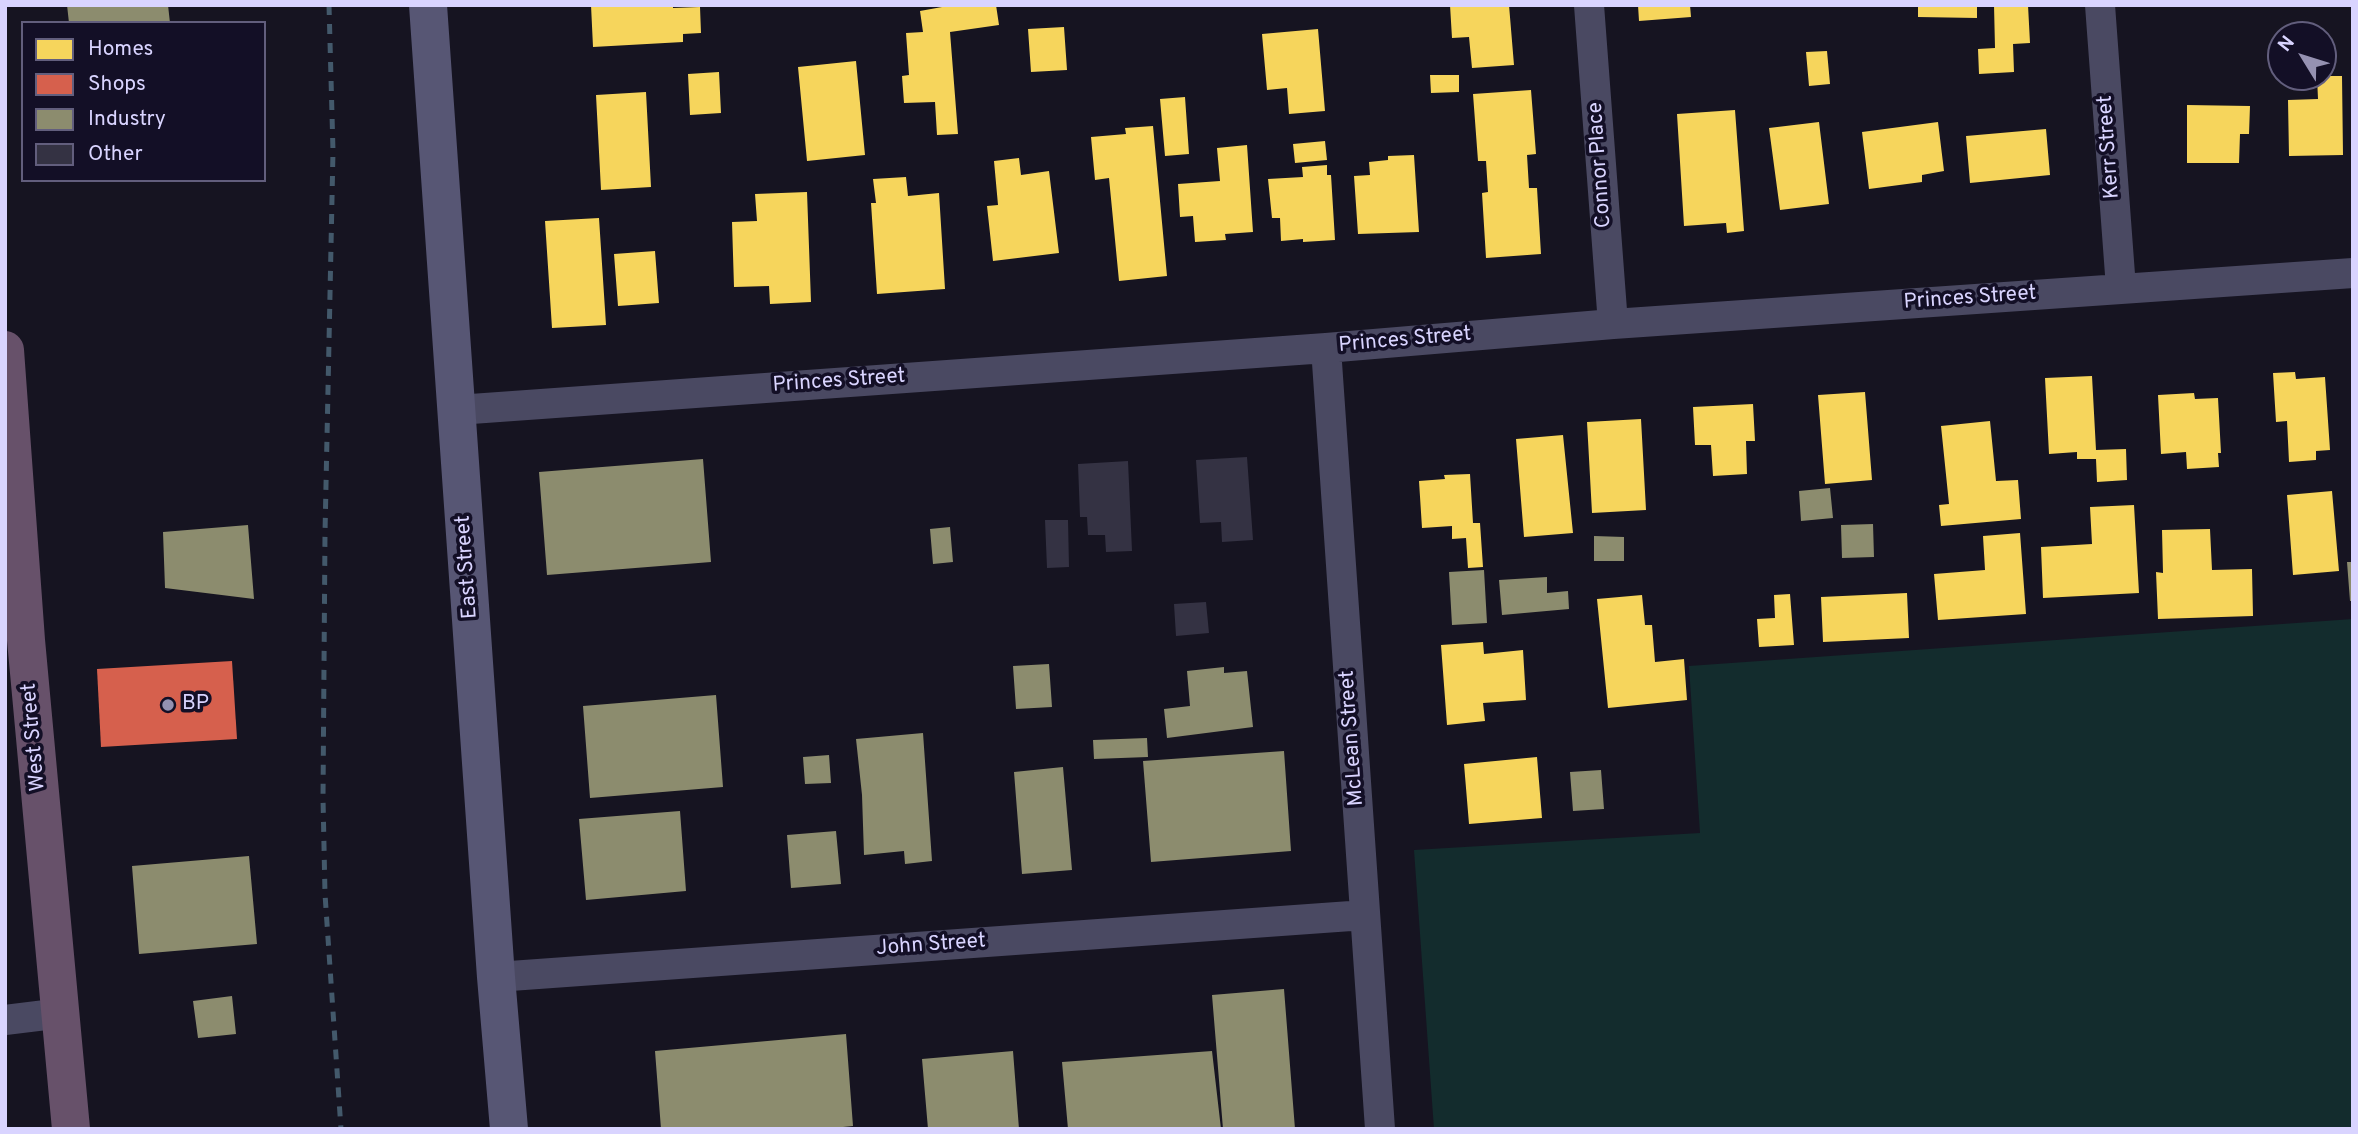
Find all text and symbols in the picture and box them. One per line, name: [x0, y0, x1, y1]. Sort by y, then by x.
legend: [21, 21, 266, 182]
north arrow: [2267, 21, 2337, 91]
text: N: [2273, 32, 2301, 57]
text: Homes: [88, 36, 153, 63]
text: Shops: [88, 71, 146, 98]
street label: Kerr Street: [2094, 94, 2126, 200]
street label: Connor Place: [1584, 101, 1618, 229]
text: Industry: [88, 106, 166, 133]
text: Other: [88, 141, 143, 168]
street label: Princes Street: [1903, 282, 2037, 316]
street label: Princes Street: [1338, 323, 1472, 359]
street label: Princes Street: [772, 365, 906, 399]
street label: East Street: [452, 514, 484, 620]
street label: McLean Street: [1336, 669, 1370, 807]
street label: West Street: [18, 682, 52, 792]
place label: BP: [182, 692, 209, 718]
marker: BP: [160, 697, 176, 713]
street label: John Street: [875, 930, 987, 962]

